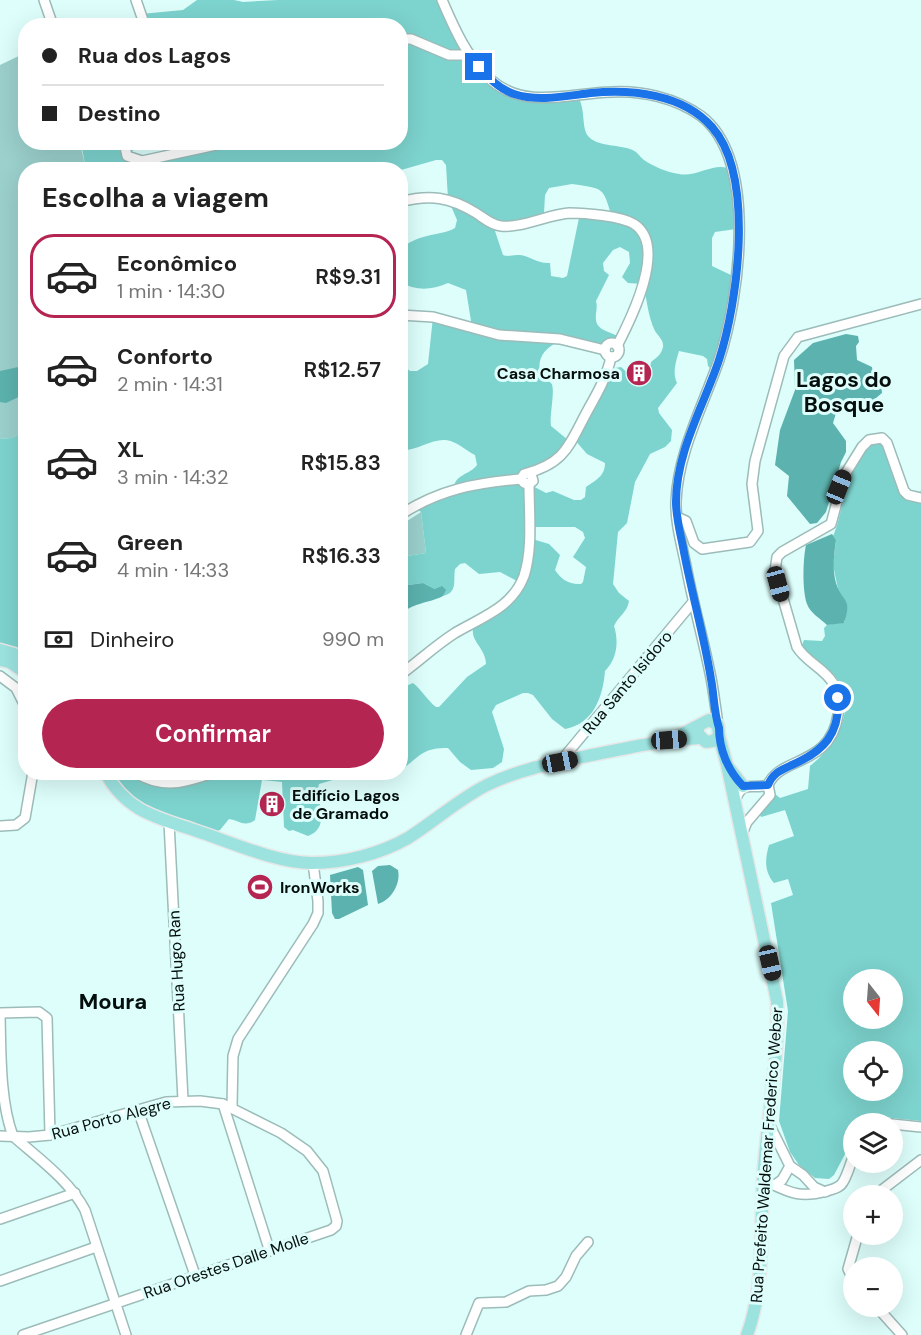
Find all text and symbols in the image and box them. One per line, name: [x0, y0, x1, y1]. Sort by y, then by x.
text: Rua dos Lagos: [78, 41, 231, 70]
route end: [465, 53, 492, 80]
text: Destino: [78, 99, 161, 128]
text: Escolha a viagem: [42, 180, 269, 215]
icon: car: [45, 249, 99, 303]
text: Econômico: [117, 249, 237, 278]
text: R$9.31: [315, 262, 381, 291]
text: 1 min · 14:30: [117, 278, 225, 304]
icon: car: [45, 342, 99, 396]
text: Conforto: [117, 342, 213, 371]
text: R$12.57: [304, 355, 381, 384]
building icon: Casa Charmosa: [624, 358, 654, 388]
place label: Casa Charmosa: [497, 363, 620, 384]
district label: Lagos do Bosque: [796, 365, 892, 419]
text: 2 min · 14:31: [117, 371, 223, 397]
icon: car: [45, 435, 99, 489]
text: XL: [117, 435, 144, 464]
text: R$15.83: [301, 448, 381, 477]
text: 3 min · 14:32: [117, 464, 229, 490]
car: [824, 467, 854, 507]
icon: car: [45, 528, 99, 582]
text: Green: [117, 528, 183, 557]
text: R$16.33: [302, 541, 381, 570]
text: 4 min · 14:33: [117, 557, 229, 583]
car: [765, 564, 791, 604]
icon: cash: [42, 623, 75, 656]
text: Dinheiro: [90, 625, 174, 654]
text: 990 m: [322, 626, 384, 652]
street label: Rua Santo Isidoro: [578, 626, 677, 738]
route start: [824, 684, 851, 711]
button: Confirmar: [42, 699, 384, 768]
car: [650, 730, 688, 750]
car: [541, 750, 579, 774]
place label: Edifício Lagos de Gramado: [292, 785, 400, 824]
building icon: Edifício Lagos de Gramado: [257, 789, 287, 819]
sports icon: IronWorks: [245, 872, 275, 902]
place label: IronWorks: [280, 877, 360, 898]
street label: Rua Hugo Ran: [163, 910, 190, 1012]
car: [757, 943, 783, 983]
north arrow: [843, 969, 903, 1029]
map controls: [843, 969, 903, 1317]
district label: Moura: [79, 987, 147, 1016]
street label: Rua Prefeito Waldemar Frederico Weber: [746, 1006, 787, 1304]
button: locate: [843, 1041, 903, 1101]
street label: Rua Porto Alegre: [49, 1092, 173, 1144]
button: layers: [843, 1113, 903, 1173]
button: +: [843, 1185, 903, 1245]
street label: Rua Orestes Dalle Molle: [141, 1227, 311, 1304]
button: −: [843, 1257, 903, 1317]

